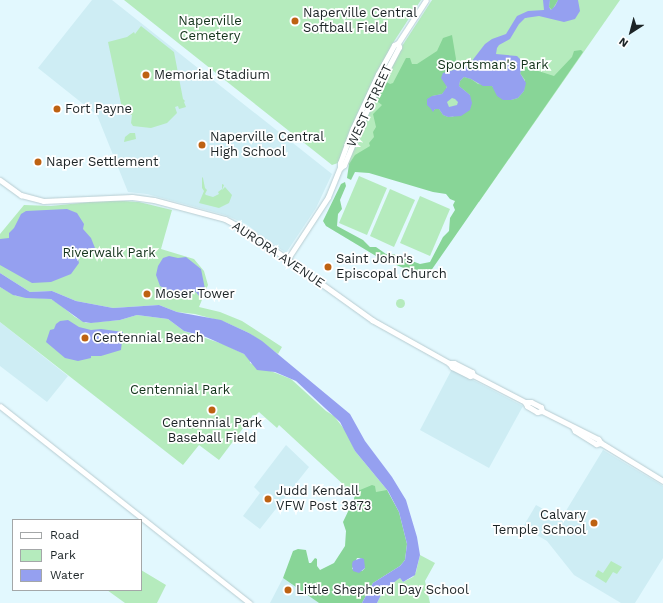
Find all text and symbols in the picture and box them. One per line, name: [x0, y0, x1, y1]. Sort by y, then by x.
place label: Naperville Central Softball Field: [303, 6, 417, 37]
north arrow: [611, 12, 651, 52]
park label: Naperville Cemetery: [178, 14, 242, 45]
marker: Naperville Central Softball Field: [290, 16, 300, 26]
text: N: [617, 34, 631, 50]
park label: Sportsman's Park: [437, 57, 549, 73]
street label: WEST STREET: [344, 62, 396, 150]
place label: Memorial Stadium: [154, 67, 270, 83]
marker: Memorial Stadium: [141, 70, 151, 80]
place label: Fort Payne: [65, 101, 132, 117]
marker: Fort Payne: [52, 104, 62, 114]
place label: Naperville Central High School: [210, 130, 324, 161]
marker: Naperville Central High School: [197, 140, 207, 150]
place label: Naper Settlement: [46, 154, 159, 170]
marker: Naper Settlement: [33, 157, 43, 167]
street label: AURORA AVENUE: [228, 218, 328, 292]
park label: Riverwalk Park: [62, 245, 156, 261]
place label: Saint John's Episcopal Church: [336, 252, 447, 283]
marker: Saint John's Episcopal Church: [323, 262, 333, 272]
place label: Moser Tower: [155, 286, 235, 302]
marker: Moser Tower: [142, 289, 152, 299]
place label: Centennial Beach: [93, 330, 204, 346]
marker: Centennial Beach: [80, 333, 90, 343]
park label: Centennial Park: [130, 382, 230, 398]
marker: Centennial Park Baseball Field: [207, 405, 217, 415]
place label: Centennial Park Baseball Field: [162, 416, 262, 447]
place label: Judd Kendall VFW Post 3873: [276, 484, 372, 515]
marker: Judd Kendall VFW Post 3873: [263, 494, 273, 504]
place label: Calvary Temple School: [492, 508, 586, 539]
marker: Calvary Temple School: [589, 518, 599, 528]
legend: [12, 519, 142, 591]
text: Road: [50, 528, 79, 542]
text: Park: [50, 548, 76, 562]
text: Water: [50, 568, 84, 582]
place label: Little Shepherd Day School: [296, 582, 469, 598]
marker: Little Shepherd Day School: [283, 585, 293, 595]

